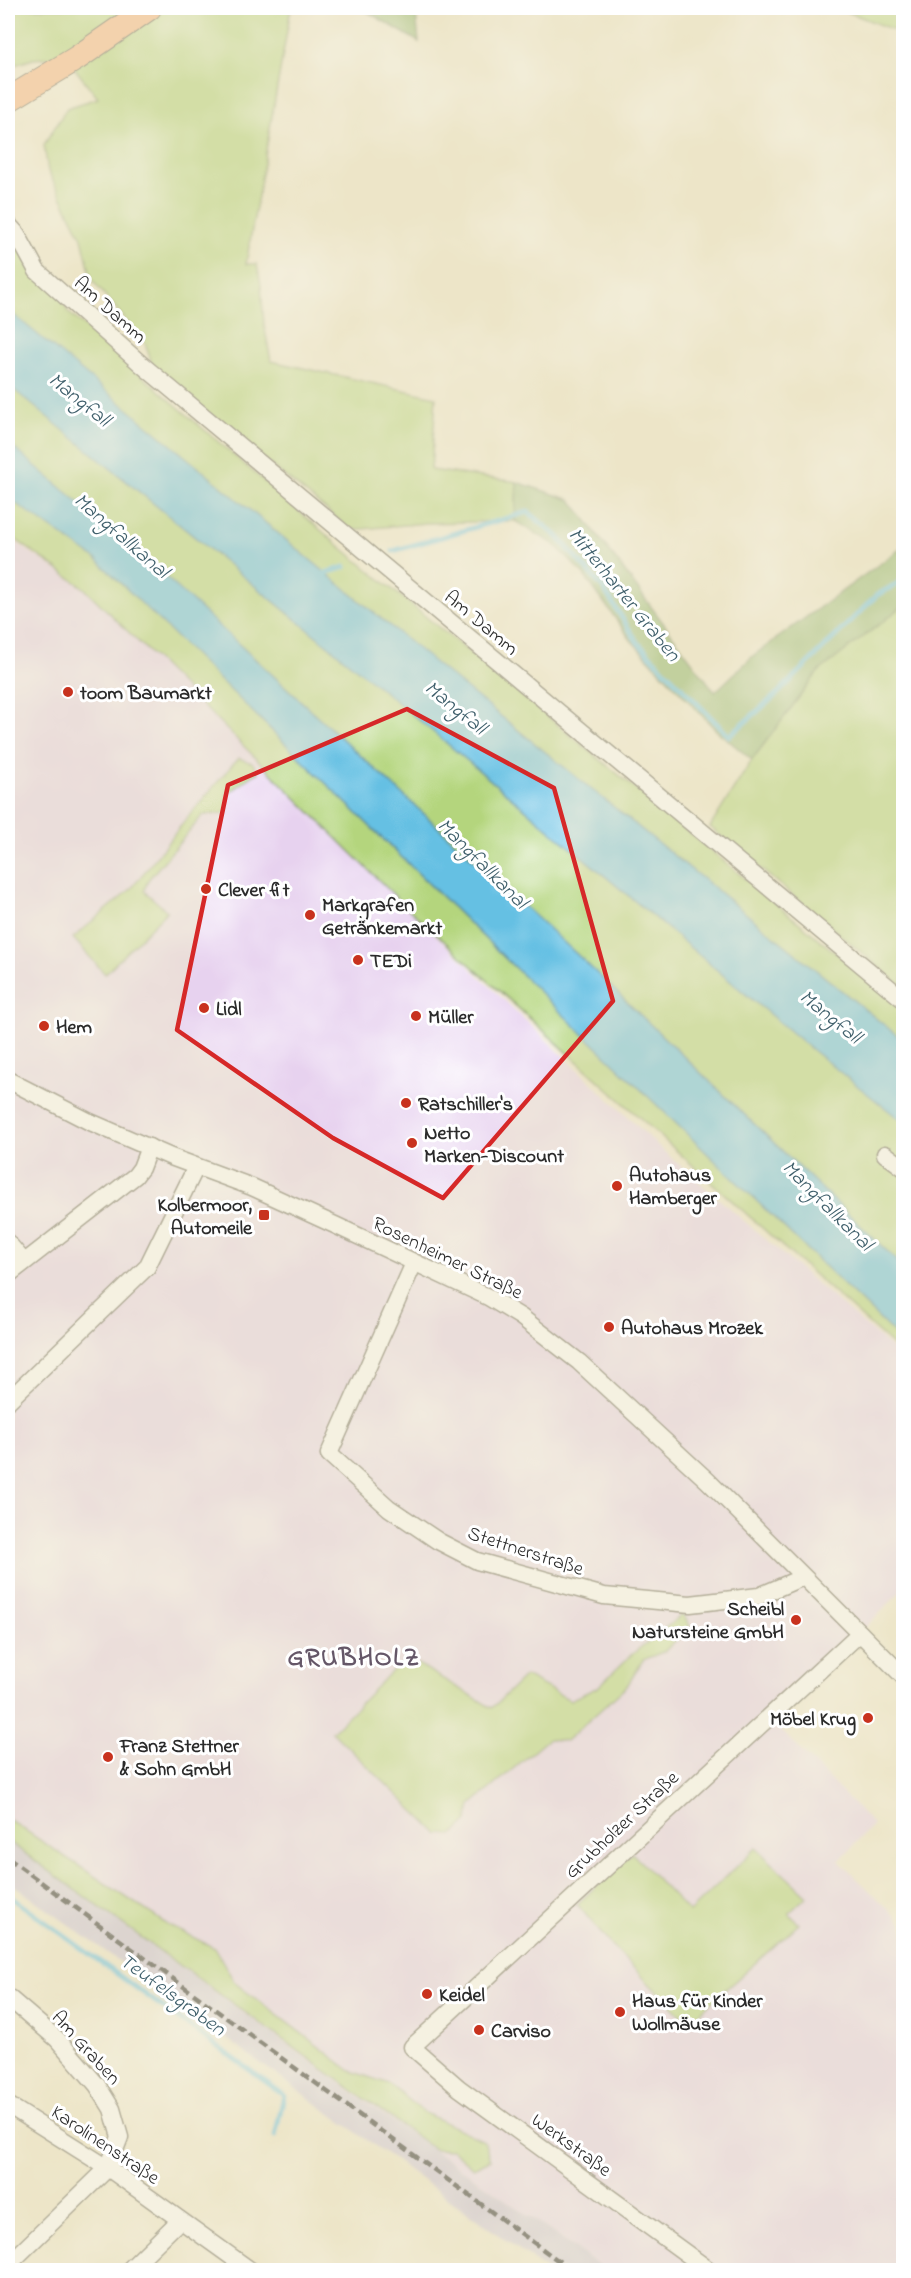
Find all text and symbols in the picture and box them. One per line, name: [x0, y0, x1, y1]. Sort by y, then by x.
street label: Am Damm: [66, 270, 152, 352]
water label: Mangfall: [41, 366, 118, 437]
water label: Mangfallkanal: [66, 487, 177, 589]
water label: Mitterharter Graben: [560, 522, 687, 669]
street label: Am Damm: [437, 584, 524, 664]
water label: Mangfall: [417, 674, 494, 745]
place label: toom Baumarkt: [79, 680, 212, 709]
marker: toom Baumarkt: [61, 685, 75, 699]
water label: Mangfallkanal: [429, 812, 536, 919]
place label: Clever fit: [218, 877, 290, 906]
marker: Clever fit: [199, 882, 213, 896]
place label: Markgrafen Getränkemarkt: [322, 892, 442, 944]
marker: Markgrafen Getränkemarkt: [303, 908, 317, 922]
place label: TEDi: [370, 948, 412, 977]
marker: TEDi: [351, 953, 365, 967]
water label: Mangfall: [792, 983, 869, 1054]
place label: Lidl: [216, 996, 242, 1025]
marker: Lidl: [197, 1001, 211, 1015]
place label: Müller: [428, 1004, 474, 1033]
marker: Müller: [409, 1009, 423, 1023]
place label: Hem: [56, 1014, 93, 1043]
marker: Hem: [37, 1019, 51, 1033]
place label: Ratschiller's: [418, 1091, 513, 1120]
marker: Ratschiller's: [399, 1096, 413, 1110]
place label: Netto Marken-Discount: [424, 1120, 564, 1172]
marker: Netto Marken-Discount: [405, 1136, 419, 1150]
water label: Mangfallkanal: [774, 1154, 881, 1261]
place label: Autohaus Hamberger: [629, 1162, 718, 1215]
marker: Autohaus Hamberger: [610, 1179, 624, 1193]
place label: Kolbermoor, Automeile: [157, 1192, 253, 1244]
marker: Kolbermoor, Automeile: [257, 1208, 271, 1222]
street label: Rosenheimer Straße: [367, 1210, 527, 1308]
place label: Autohaus Mrozek: [621, 1315, 764, 1344]
marker: Autohaus Mrozek: [602, 1320, 616, 1334]
street label: Stettnerstraße: [464, 1520, 587, 1585]
place label: Scheibl Natursteine GmbH: [632, 1596, 784, 1648]
marker: Scheibl Natursteine GmbH: [789, 1613, 803, 1627]
district label: GRUBHOLZ: [287, 1640, 421, 1678]
place label: Möbel Krug: [770, 1706, 856, 1736]
marker: Möbel Krug: [861, 1711, 875, 1725]
place label: Franz Stettner & Sohn GmbH: [119, 1733, 239, 1785]
marker: Franz Stettner & Sohn GmbH: [101, 1750, 115, 1764]
street label: Grubholzer Straße: [559, 1765, 686, 1887]
water label: Teufelsgraben: [112, 1947, 232, 2046]
place label: Keidel: [439, 1982, 485, 2011]
marker: Keidel: [420, 1987, 434, 2001]
place label: Haus für Kinder Wollmäuse: [632, 1988, 763, 2040]
street label: Am Graben: [44, 2005, 127, 2093]
marker: Haus für Kinder Wollmäuse: [613, 2005, 627, 2019]
place label: Carviso: [491, 2018, 551, 2047]
marker: Carviso: [472, 2023, 486, 2037]
street label: Karolinenstraße: [44, 2099, 165, 2193]
street label: Werkstraße: [524, 2107, 617, 2185]

